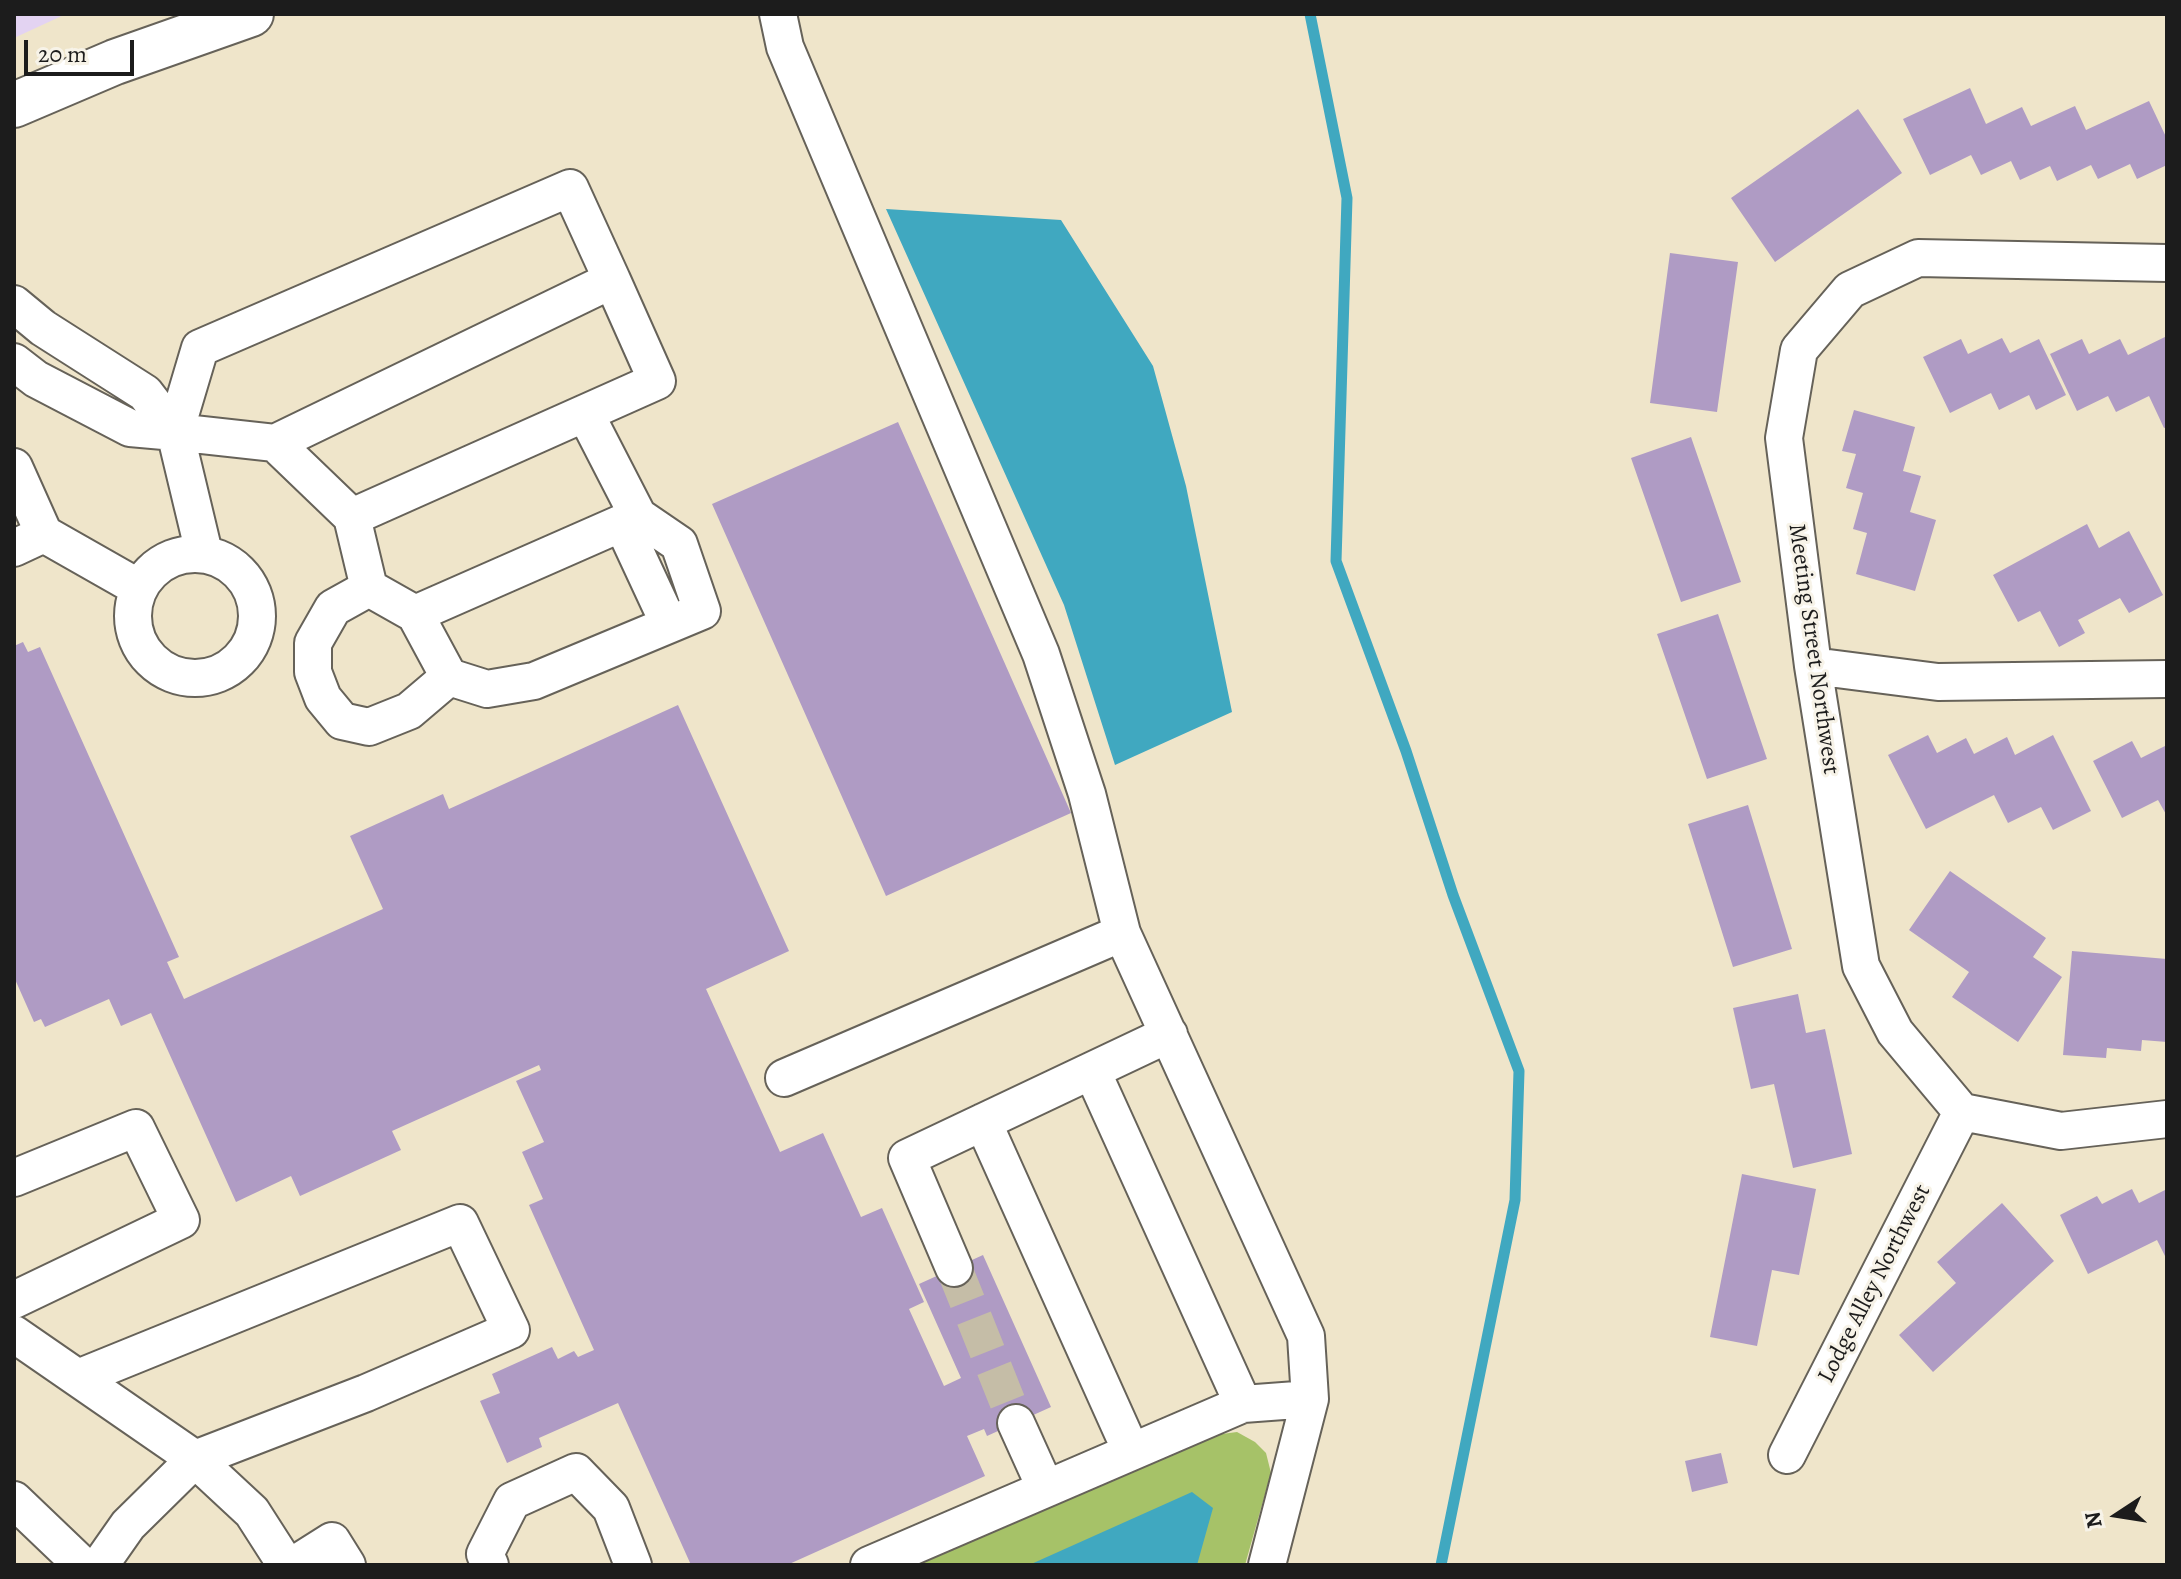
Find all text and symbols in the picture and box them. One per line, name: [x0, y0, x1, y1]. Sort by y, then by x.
scale bar: [28, 24, 138, 74]
text: 20 m: [38, 38, 87, 70]
street label: Meeting Street Northwest: [1781, 522, 1845, 776]
street label: Lodge Alley Northwest: [1812, 1180, 1938, 1388]
north arrow: [2077, 1475, 2157, 1555]
text: N: [2077, 1509, 2110, 1531]

